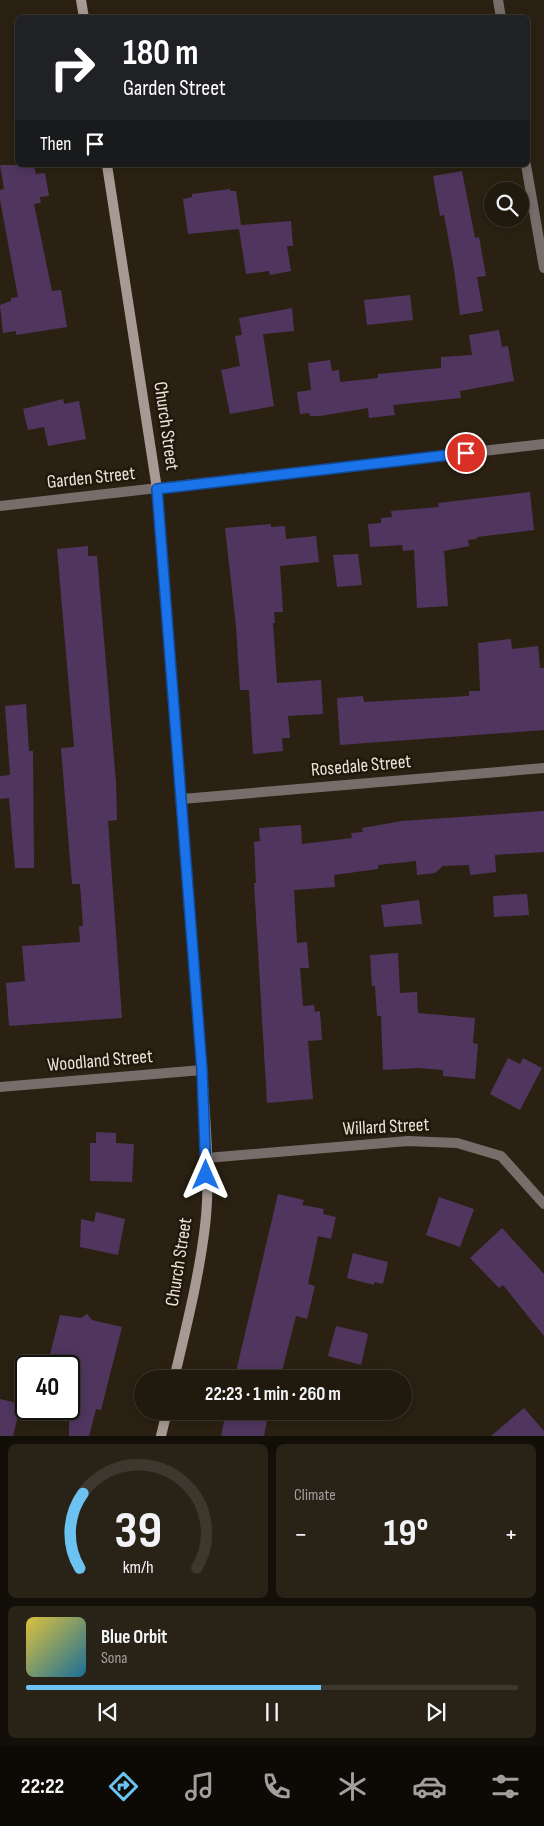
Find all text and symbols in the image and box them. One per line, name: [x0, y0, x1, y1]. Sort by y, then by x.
text: 180 m: [123, 32, 199, 75]
icon: right: [40, 35, 105, 100]
text: Garden Street: [123, 75, 226, 102]
icon: arrive: [81, 130, 109, 158]
text: Then: [40, 133, 71, 156]
map controls: [484, 182, 529, 227]
button: search: [484, 182, 529, 227]
street label: Church Street: [148, 380, 184, 472]
pin: [445, 432, 487, 474]
icon: arrive: [452, 439, 480, 467]
street label: Garden Street: [46, 462, 136, 494]
street label: Rosedale Street: [310, 750, 412, 782]
street label: Woodland Street: [46, 1045, 154, 1077]
street label: Willard Street: [342, 1113, 430, 1141]
position arrow: [179, 1148, 231, 1200]
street label: Church Street: [161, 1216, 197, 1308]
speed limit sign: 40: [15, 1355, 80, 1420]
text: 22:23 · 1 min · 260 m: [205, 1383, 341, 1406]
text: Climate: [294, 1486, 336, 1505]
text: 39: [114, 1500, 162, 1563]
text: 19°: [384, 1511, 428, 1556]
text: −: [294, 1518, 308, 1551]
text: +: [504, 1518, 518, 1551]
text: km/h: [123, 1557, 153, 1578]
text: Blue Orbit: [101, 1626, 167, 1649]
text: Sona: [101, 1649, 128, 1668]
icon: previous: [94, 1698, 122, 1726]
icon: pause: [258, 1698, 286, 1726]
icon: next: [422, 1698, 450, 1726]
icon: directions: [106, 1769, 141, 1804]
icon: music: [182, 1769, 217, 1804]
icon: phone: [259, 1769, 294, 1804]
icon: climate: [335, 1769, 370, 1804]
icon: car: [412, 1769, 447, 1804]
icon: filters: [488, 1769, 523, 1804]
text: 22:22: [21, 1773, 64, 1800]

